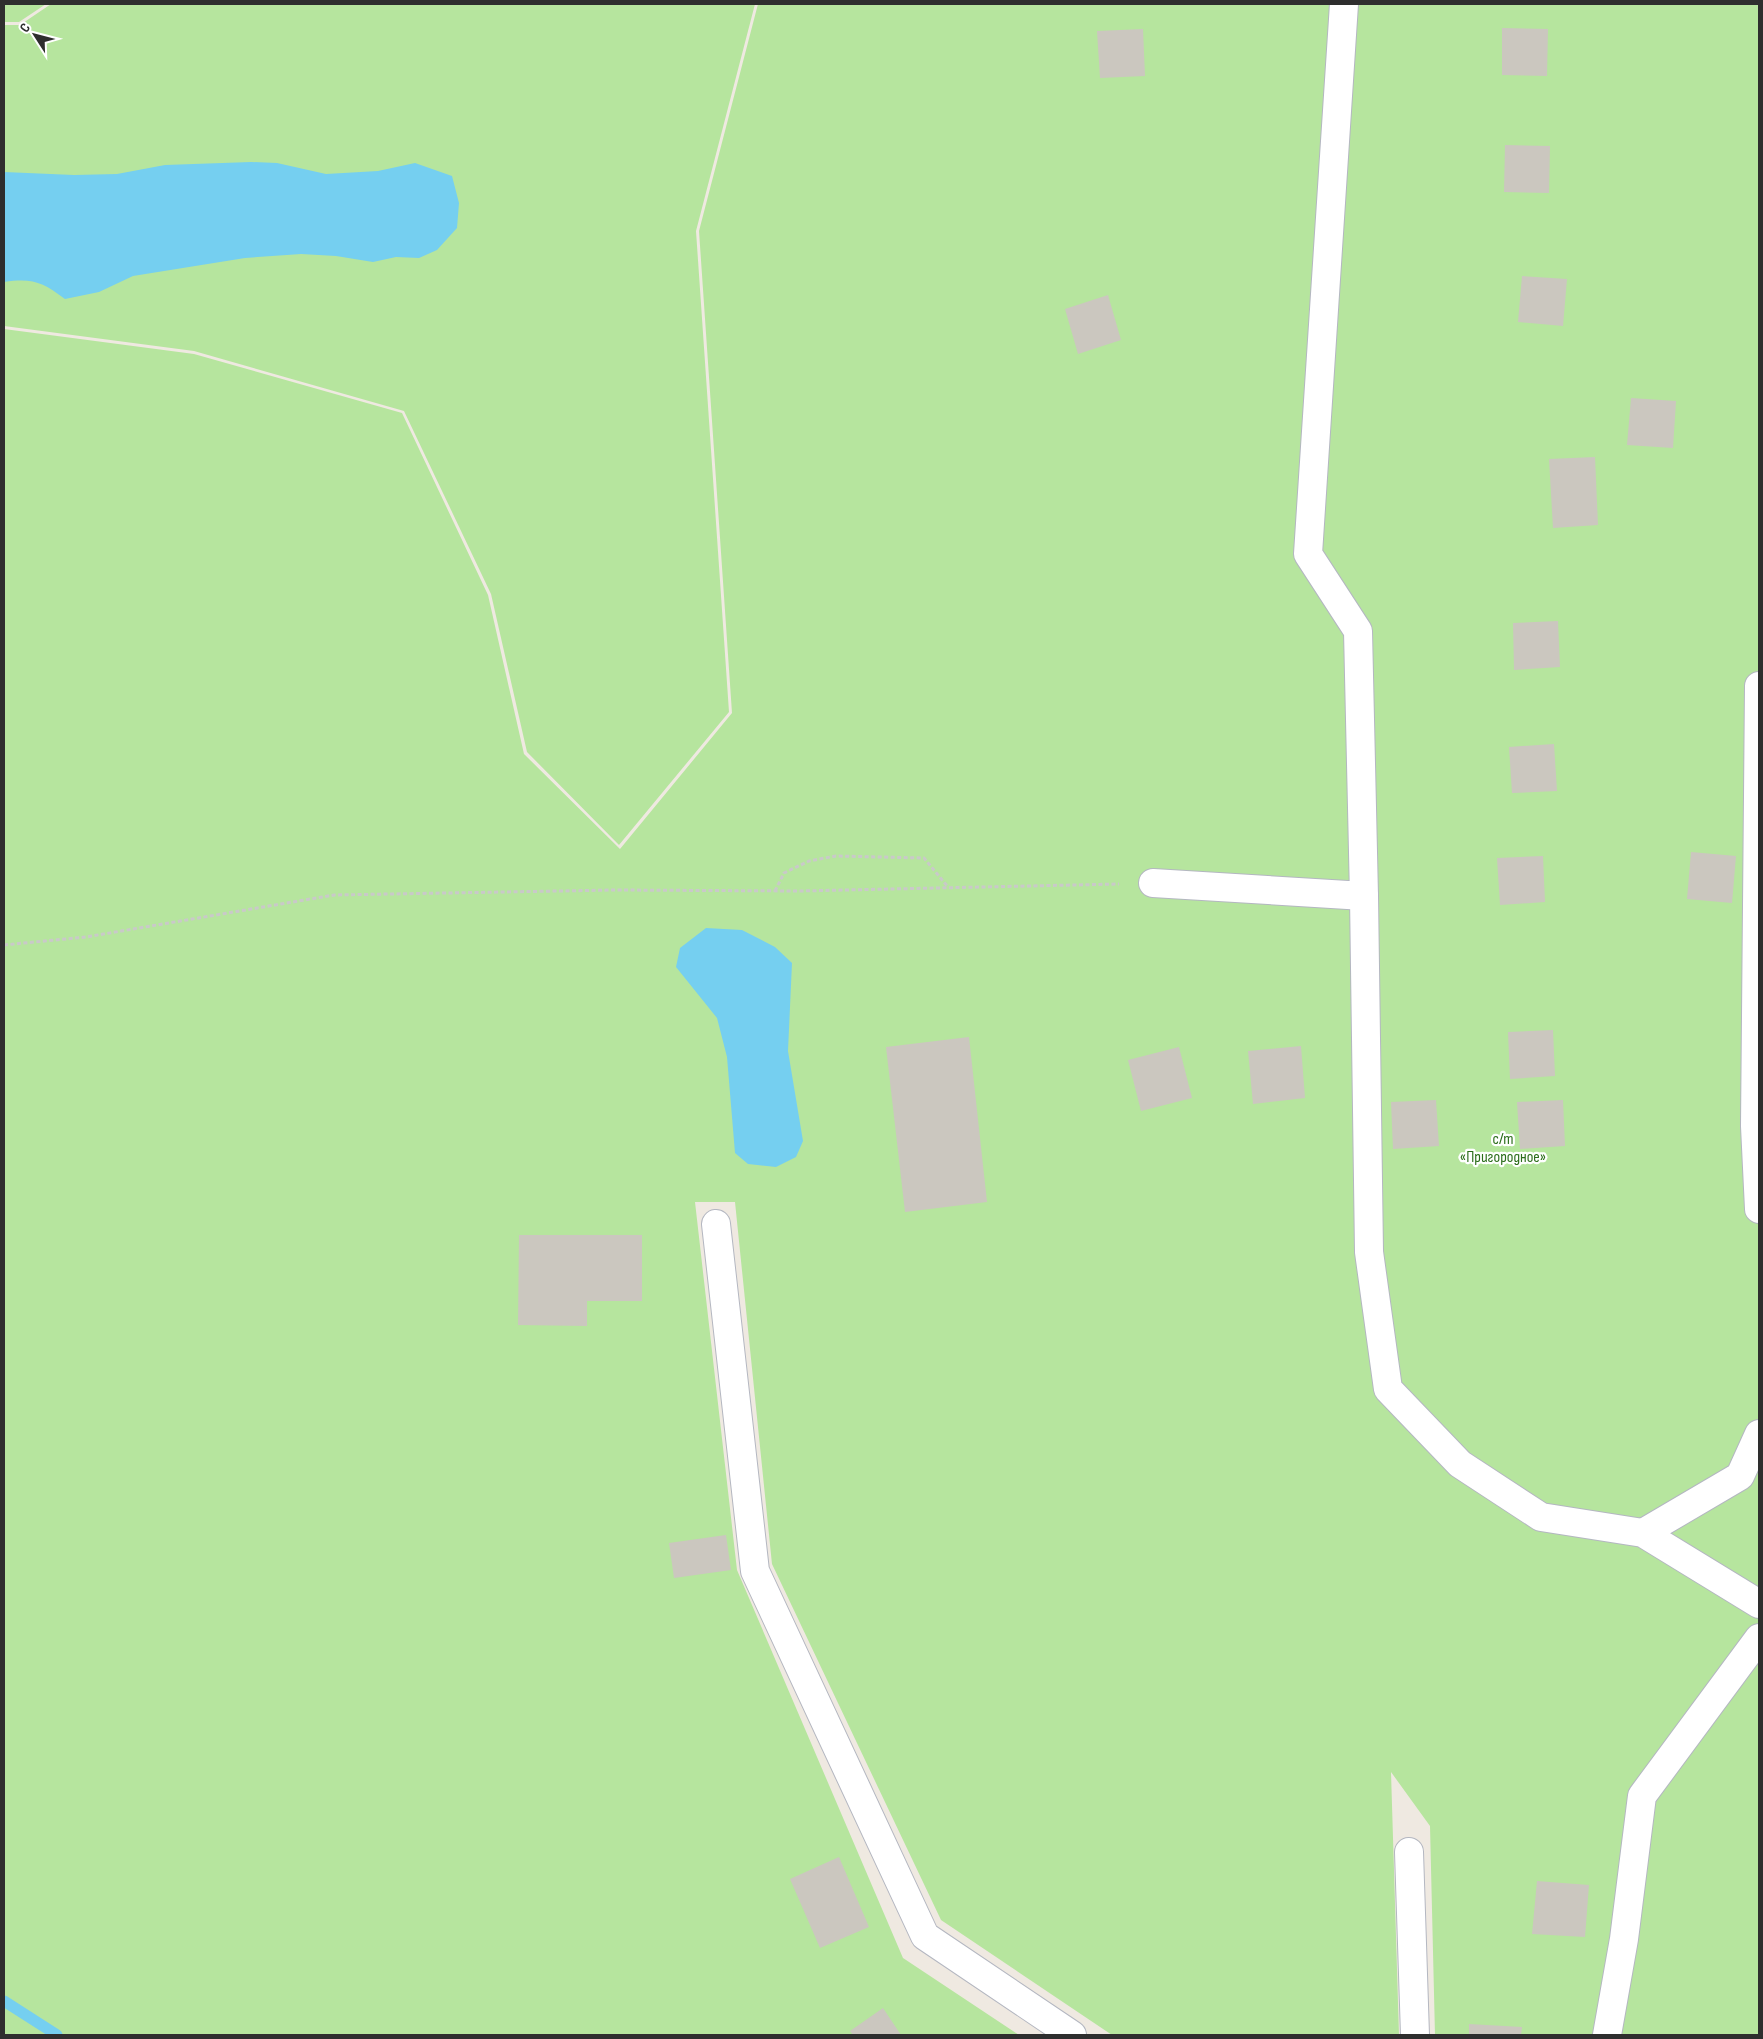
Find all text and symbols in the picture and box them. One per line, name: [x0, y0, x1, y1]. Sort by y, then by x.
north arrow: [10, 10, 60, 60]
text: С: [16, 20, 34, 36]
park label: с/т «Пригородное»: [1460, 1130, 1546, 1167]

